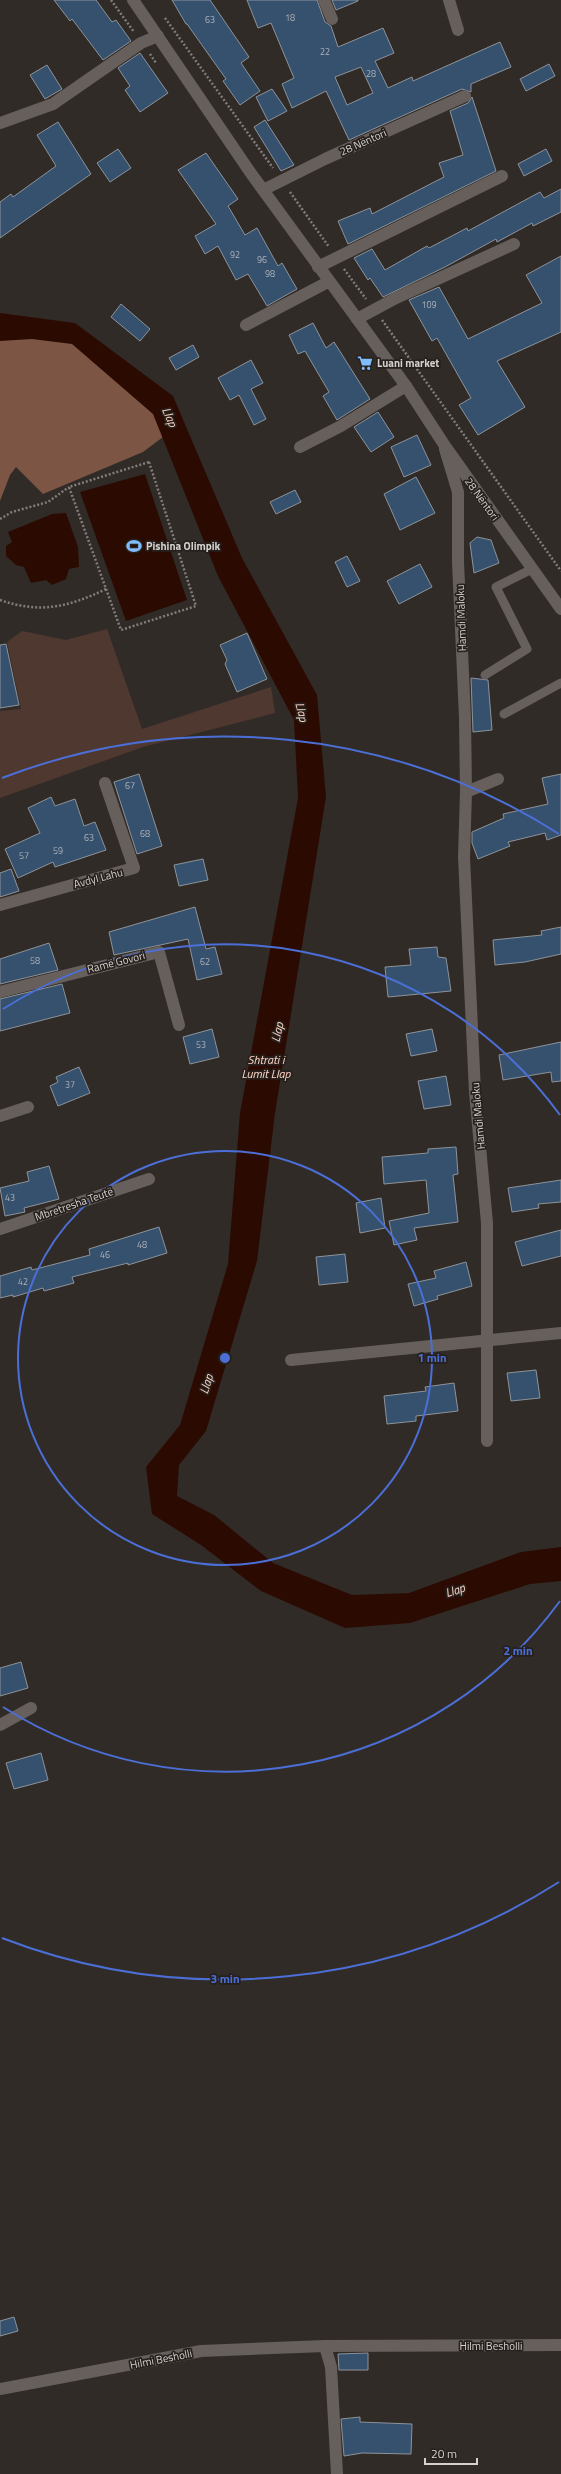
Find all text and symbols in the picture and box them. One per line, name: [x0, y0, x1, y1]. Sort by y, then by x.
house number: 18: [285, 11, 295, 24]
house number: 63: [205, 13, 215, 26]
house number: 22: [320, 45, 330, 58]
house number: 28: [366, 67, 376, 80]
street label: 28 Nëntori: [337, 125, 389, 159]
house number: 92: [230, 248, 240, 261]
house number: 96: [257, 253, 267, 266]
house number: 98: [265, 267, 275, 280]
house number: 109: [421, 298, 437, 311]
supermarket icon: Luani market: [356, 354, 374, 372]
place label: Luani market: [377, 355, 439, 371]
water label: Llap: [157, 404, 183, 431]
street label: 28 Nëntori: [461, 474, 503, 524]
sports icon: Pishina Olimpik: [125, 537, 143, 555]
place label: Pishina Olimpik: [146, 538, 221, 554]
street label: Hamdi Maloku: [452, 584, 470, 652]
water label: Llap: [290, 700, 314, 725]
house number: 67: [125, 779, 135, 792]
house number: 68: [140, 827, 150, 840]
house number: 63: [84, 831, 94, 844]
house number: 59: [53, 844, 63, 857]
house number: 57: [19, 849, 29, 862]
street label: Avdyl Lahu: [72, 864, 124, 892]
street label: Ramë Govori: [85, 947, 147, 977]
house number: 58: [30, 954, 40, 967]
house number: 62: [200, 955, 210, 968]
water label: Llap: [266, 1019, 289, 1044]
house number: 53: [196, 1038, 206, 1051]
water label: Shtrati i Lumit Llap: [241, 1050, 292, 1083]
house number: 37: [65, 1078, 75, 1091]
street label: Hamdi Maloku: [467, 1082, 489, 1150]
street label: Mbretresha Teutë: [33, 1183, 116, 1225]
house number: 43: [5, 1191, 15, 1204]
house number: 48: [137, 1238, 147, 1251]
house number: 46: [100, 1248, 110, 1261]
house number: 42: [18, 1275, 28, 1288]
text: 1 min: [417, 1348, 447, 1367]
centre of rings: [218, 1351, 232, 1365]
water label: Llap: [194, 1371, 218, 1396]
water label: Llap: [443, 1578, 468, 1602]
text: 2 min: [503, 1641, 533, 1660]
text: 3 min: [210, 1969, 240, 1988]
street label: Hilmi Besholli: [459, 2338, 523, 2354]
street label: Hilmi Besholli: [129, 2345, 193, 2373]
scale bar: [425, 2440, 477, 2466]
text: 20 m: [431, 2444, 457, 2463]

